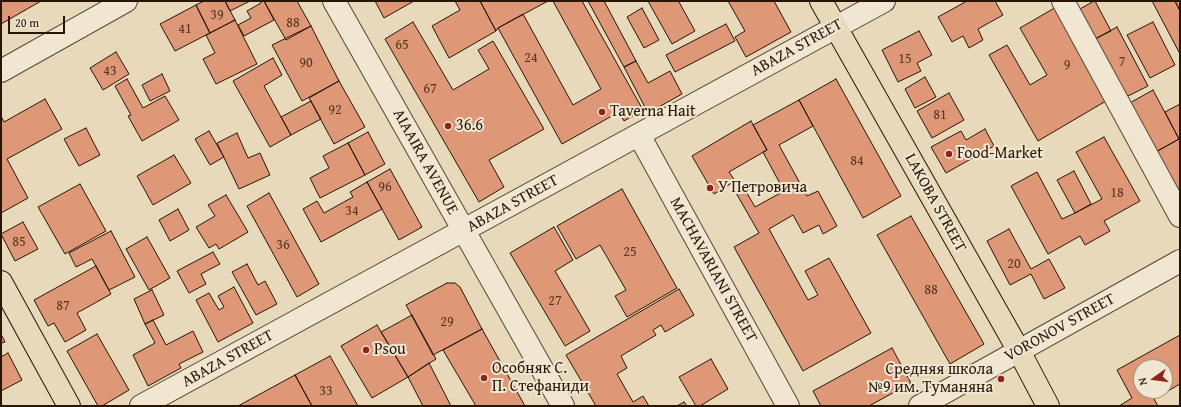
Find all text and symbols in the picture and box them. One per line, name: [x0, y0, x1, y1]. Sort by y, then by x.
house number: 39: [210, 7, 224, 23]
scale bar: [10, 8, 67, 34]
text: 20 m: [15, 14, 39, 31]
house number: 88: [286, 15, 300, 31]
street label: ABAZA STREET: [748, 15, 846, 81]
house number: 41: [178, 21, 192, 37]
house number: 65: [395, 37, 409, 53]
house number: 24: [524, 50, 538, 66]
house number: 15: [898, 51, 912, 67]
house number: 7: [1119, 54, 1125, 70]
house number: 90: [299, 55, 313, 71]
house number: 9: [1064, 57, 1070, 73]
house number: 43: [103, 63, 117, 79]
house number: 67: [423, 81, 437, 97]
house number: 92: [328, 102, 342, 118]
place label: Taverna Hait: [610, 102, 696, 122]
street label: AIAAIRA AVENUE: [388, 106, 462, 218]
marker: Taverna Hait: [597, 107, 607, 117]
house number: 81: [933, 107, 947, 123]
place label: 36.6: [456, 116, 483, 136]
marker: 36.6: [443, 121, 453, 131]
place label: Food-Market: [957, 144, 1043, 164]
marker: Food-Market: [944, 149, 954, 159]
street label: LAKOBA STREET: [900, 150, 970, 256]
house number: 84: [850, 153, 864, 169]
street label: ABAZA STREET: [464, 171, 562, 237]
place label: У Петровича: [718, 178, 807, 198]
house number: 96: [378, 179, 392, 195]
marker: У Петровича: [705, 183, 715, 193]
house number: 18: [1110, 185, 1124, 201]
street label: MACHAVARIANI STREET: [665, 194, 761, 346]
house number: 34: [345, 203, 359, 219]
house number: 85: [12, 234, 26, 250]
house number: 36: [276, 237, 290, 253]
house number: 25: [623, 244, 637, 260]
house number: 20: [1007, 256, 1021, 272]
house number: 88: [924, 282, 938, 298]
street label: VORONOV STREET: [1001, 290, 1119, 366]
house number: 27: [548, 293, 562, 309]
house number: 87: [56, 298, 70, 314]
house number: 29: [440, 314, 454, 330]
street label: ABAZA STREET: [179, 326, 277, 392]
place label: Psou: [374, 340, 406, 360]
marker: Psou: [361, 345, 371, 355]
place label: Особняк С. П. Стефаниди: [492, 359, 589, 397]
north arrow: [1133, 359, 1173, 399]
place label: Средняя школа №9 им. Туманяна: [868, 360, 993, 398]
marker: Особняк С. П. Стефаниди: [479, 373, 489, 383]
marker: Средняя школа №9 им. Туманяна: [996, 374, 1006, 384]
text: N: [1134, 376, 1151, 387]
house number: 33: [319, 383, 333, 399]

